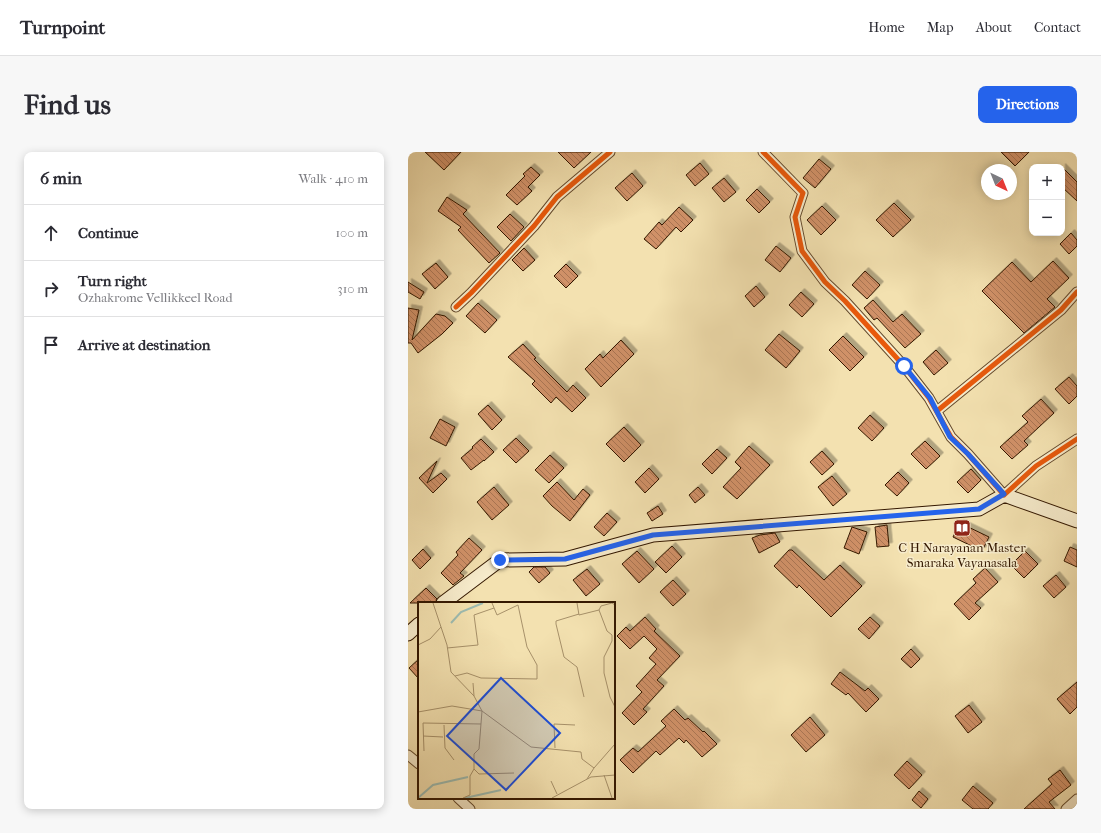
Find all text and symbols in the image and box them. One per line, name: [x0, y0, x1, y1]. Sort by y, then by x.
text: Turnpoint: [20, 17, 105, 39]
text: Home: [868, 19, 905, 36]
text: Map: [927, 19, 954, 36]
text: About: [976, 19, 1012, 36]
text: Contact: [1034, 19, 1081, 36]
button: Directions: [978, 86, 1077, 123]
text: Find us: [24, 88, 111, 121]
north arrow: [981, 164, 1017, 200]
map controls: [1029, 164, 1065, 236]
button: +: [1029, 164, 1065, 200]
text: 6 min: [40, 168, 82, 188]
text: Walk · 410 m: [299, 171, 368, 186]
button: −: [1029, 200, 1065, 236]
icon: ahead: [40, 222, 62, 244]
text: Continue: [78, 224, 138, 242]
text: 100 m: [335, 225, 368, 240]
text: Turn right: [78, 272, 147, 290]
icon: right: [40, 278, 62, 300]
text: 310 m: [337, 281, 368, 296]
text: Ozhakrome Vellikkeel Road: [78, 290, 233, 305]
icon: arrive: [40, 334, 62, 356]
text: Arrive at destination: [78, 336, 210, 354]
route start: [895, 357, 913, 375]
library icon: C H Narayanan Master Smaraka Vayanasala: [952, 518, 972, 538]
place label: C H Narayanan Master Smaraka Vayanasala: [898, 540, 1026, 570]
route end: [491, 551, 509, 569]
inset map: [418, 602, 615, 799]

